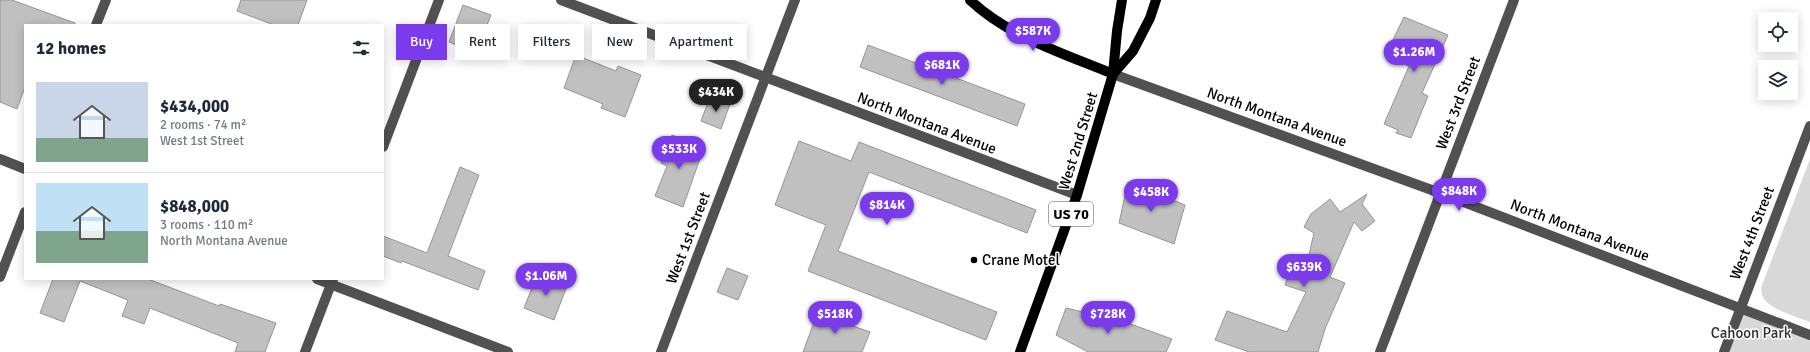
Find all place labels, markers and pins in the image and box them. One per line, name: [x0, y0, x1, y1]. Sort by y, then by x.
pin: $587K: [1005, 18, 1061, 52]
pin: $1.26M: [1381, 39, 1447, 73]
pin: $681K: [914, 52, 970, 86]
pin: $434K: [688, 79, 744, 113]
pin: $533K: [651, 136, 707, 170]
pin: $848K: [1431, 178, 1487, 212]
pin: $458K: [1123, 179, 1179, 213]
pin: $814K: [859, 192, 915, 226]
place label: Crane Motel: [982, 251, 1060, 269]
pin: $639K: [1276, 254, 1332, 288]
marker: Crane Motel: [969, 255, 979, 265]
pin: $1.06M: [513, 263, 579, 297]
pin: $518K: [807, 301, 863, 335]
pin: $728K: [1080, 301, 1136, 335]

